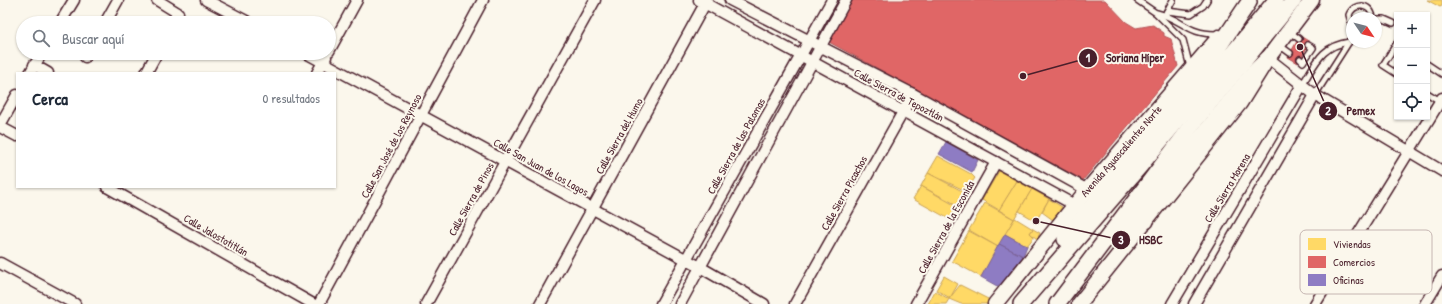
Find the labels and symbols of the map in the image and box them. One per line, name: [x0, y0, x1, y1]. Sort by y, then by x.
north arrow: [1346, 12, 1382, 48]
callout: Soriana Híper: [1078, 46, 1172, 70]
text: 1: [1086, 49, 1091, 66]
text: Soriana Híper: [1106, 49, 1164, 67]
street label: Calle Sierra de Tepoztlán: [852, 65, 946, 125]
street label: Calle San José de los Reynoso: [358, 91, 425, 200]
street label: Calle Sierra del Humo: [592, 95, 646, 176]
street label: Calle Sierra de las Palomas: [704, 96, 768, 196]
callout: Pemex: [1318, 99, 1383, 123]
street label: Avenida Aguascalientes Norte: [1077, 102, 1165, 200]
text: 2: [1325, 102, 1331, 119]
text: Pemex: [1347, 102, 1376, 119]
street label: Calle San Juan de los Lagos: [491, 135, 591, 199]
street label: Calle Sierra Morena: [1201, 150, 1253, 225]
street label: Calle Sierra Picachos: [818, 153, 870, 233]
street label: Calle Sierra de Pinos: [445, 160, 497, 238]
street label: Calle Sierra de la Esconida: [915, 178, 978, 276]
street label: Calle Jalostotitlán: [181, 211, 251, 259]
callout: HSBC: [1111, 228, 1171, 252]
legend: [1300, 230, 1432, 294]
text: 3: [1118, 231, 1124, 248]
text: HSBC: [1139, 231, 1163, 248]
text: Viviendas: [1333, 237, 1371, 251]
text: Comercios: [1333, 255, 1375, 269]
text: Oficinas: [1333, 273, 1364, 287]

